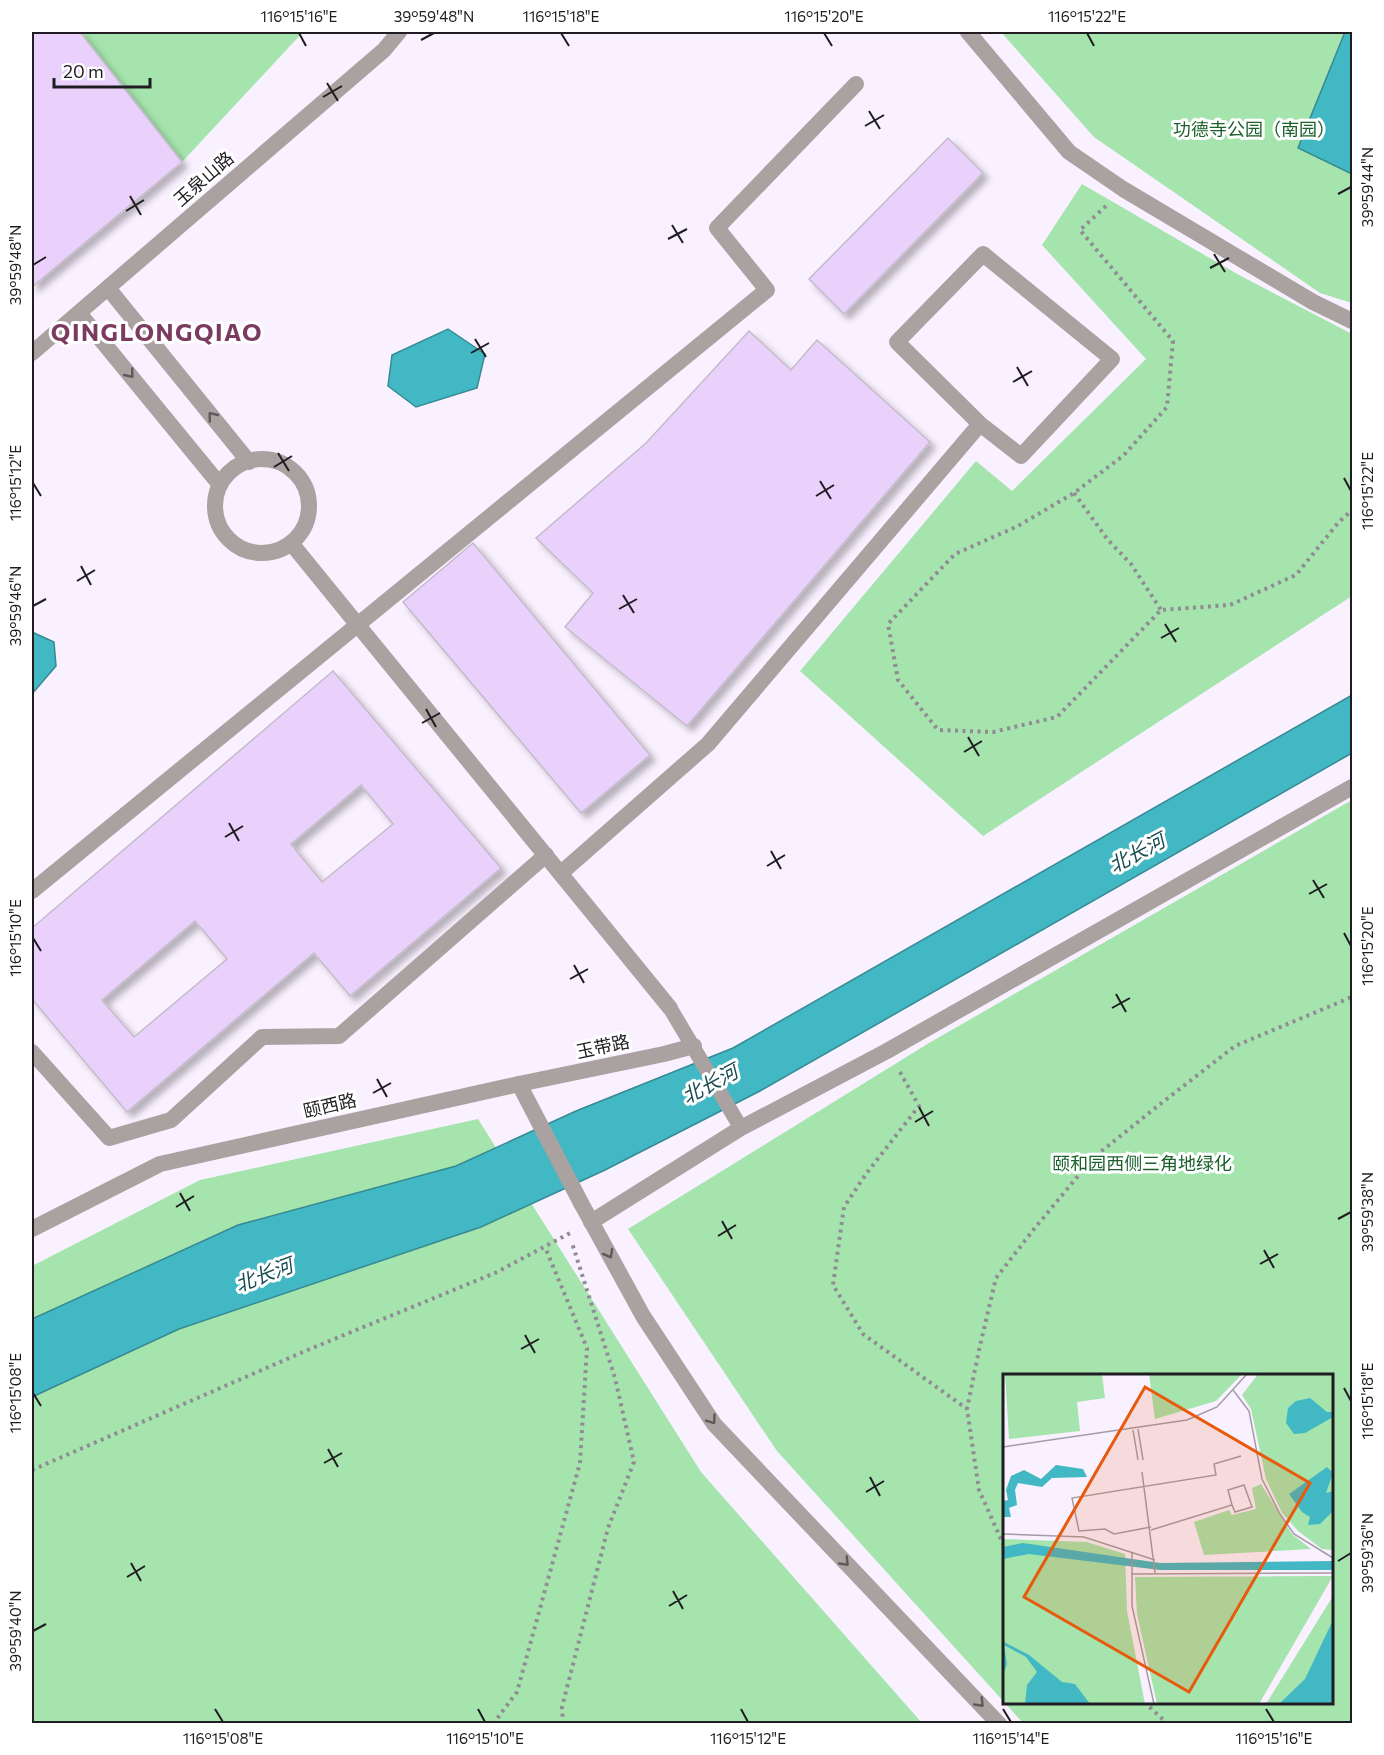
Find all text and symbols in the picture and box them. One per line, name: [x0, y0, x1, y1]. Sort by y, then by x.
text: 116°15'16"E: [260, 7, 338, 25]
text: 39°59'48"N: [394, 7, 474, 25]
text: 116°15'18"E: [522, 7, 600, 25]
text: 116°15'20"E: [784, 7, 864, 25]
text: 116°15'22"E: [1048, 7, 1126, 25]
scale bar: [54, 51, 150, 89]
text: 20 m: [63, 60, 104, 82]
park label: 功德寺公园（南园）: [1173, 118, 1335, 140]
street label: 玉泉山路: [169, 146, 238, 210]
text: 39°59'44"N: [1358, 147, 1376, 227]
text: 39°59'48"N: [6, 225, 24, 305]
district label: QINGLONGQIAO: [51, 317, 263, 346]
one-way arrow: [122, 367, 133, 378]
one-way arrow: [209, 412, 220, 423]
text: 116°15'12"E: [6, 445, 24, 521]
text: 116°15'22"E: [1358, 452, 1376, 530]
text: 39°59'46"N: [6, 566, 24, 646]
water label: 北长河: [1104, 826, 1172, 877]
text: 116°15'10"E: [6, 899, 24, 977]
text: 116°15'20"E: [1358, 906, 1376, 986]
street label: 玉带路: [574, 1030, 631, 1062]
water label: 北长河: [677, 1057, 745, 1108]
street label: 颐西路: [301, 1088, 359, 1122]
park label: 颐和园西侧三角地绿化: [1052, 1152, 1232, 1174]
text: 39°59'38"N: [1358, 1172, 1376, 1252]
one-way arrow: [602, 1248, 613, 1259]
water label: 北长河: [231, 1251, 300, 1296]
text: 116°15'08"E: [6, 1353, 24, 1433]
text: 116°15'18"E: [1358, 1362, 1376, 1440]
inset map: [1003, 1374, 1333, 1704]
one-way arrow: [704, 1413, 715, 1424]
text: 39°59'36"N: [1358, 1513, 1376, 1593]
one-way arrow: [838, 1555, 849, 1565]
text: 39°59'40"N: [6, 1590, 24, 1672]
one-way arrow: [973, 1696, 984, 1707]
text: 116°15'08"E: [183, 1729, 263, 1747]
text: 116°15'10"E: [446, 1729, 524, 1747]
text: 116°15'12"E: [710, 1729, 786, 1747]
text: 116°15'14"E: [973, 1729, 1050, 1747]
text: 116°15'16"E: [1235, 1729, 1313, 1747]

